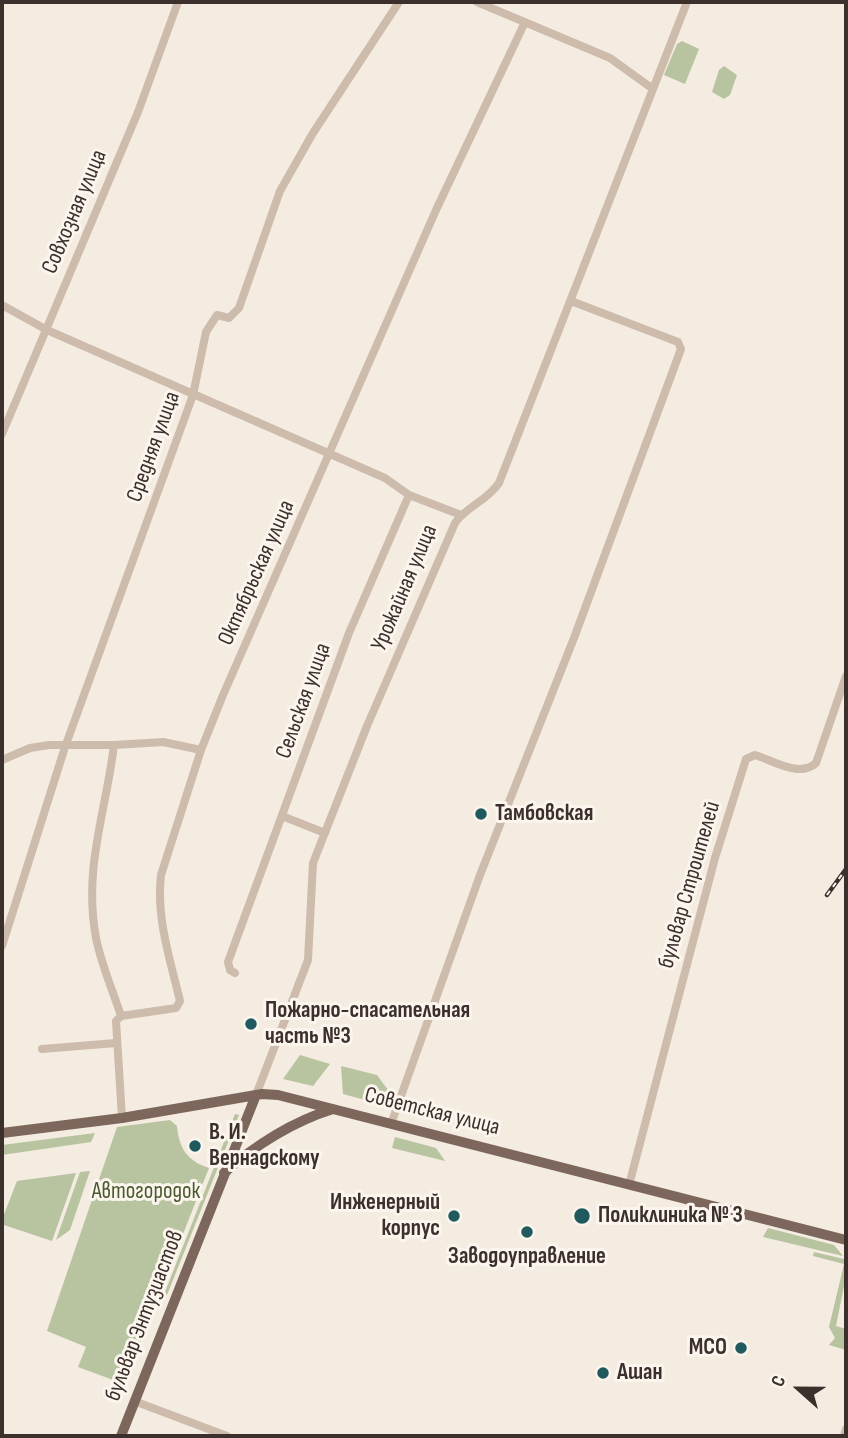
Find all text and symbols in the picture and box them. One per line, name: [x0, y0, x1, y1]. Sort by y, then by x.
street label: Совхозная улица: [37, 146, 113, 278]
street label: Средняя улица: [121, 388, 187, 506]
street label: Октябрьская улица: [213, 496, 301, 650]
street label: Урожайная улица: [366, 521, 444, 655]
street label: Сельская улица: [270, 639, 338, 763]
street label: бульвар Строителей: [653, 798, 727, 972]
place label: Тамбовская: [495, 800, 593, 828]
marker: Тамбовская: [473, 806, 489, 822]
place label: Пожарно-спасательная часть №3: [265, 997, 470, 1051]
marker: Пожарно-спасательная часть №3: [243, 1016, 259, 1032]
street label: Советская улица: [362, 1082, 502, 1142]
place label: В. И. Вернадскому: [209, 1119, 320, 1173]
marker: В. И. Вернадскому: [187, 1138, 203, 1154]
park label: Автогородок: [92, 1178, 200, 1206]
place label: Инженерный корпус: [330, 1189, 440, 1243]
place label: Поликлиника № 3: [598, 1202, 743, 1230]
marker: Поликлиника № 3: [572, 1206, 592, 1226]
marker: Инженерный корпус: [446, 1208, 462, 1224]
marker: Заводоуправление: [519, 1224, 535, 1240]
street label: бульвар Энтузиастов: [100, 1227, 190, 1405]
place label: Заводоуправление: [448, 1243, 606, 1271]
place label: МСО: [689, 1334, 727, 1362]
marker: МСО: [733, 1340, 749, 1356]
north arrow: [764, 1354, 834, 1424]
place label: Ашан: [617, 1359, 662, 1387]
marker: Ашан: [595, 1365, 611, 1381]
text: С: [766, 1373, 791, 1390]

